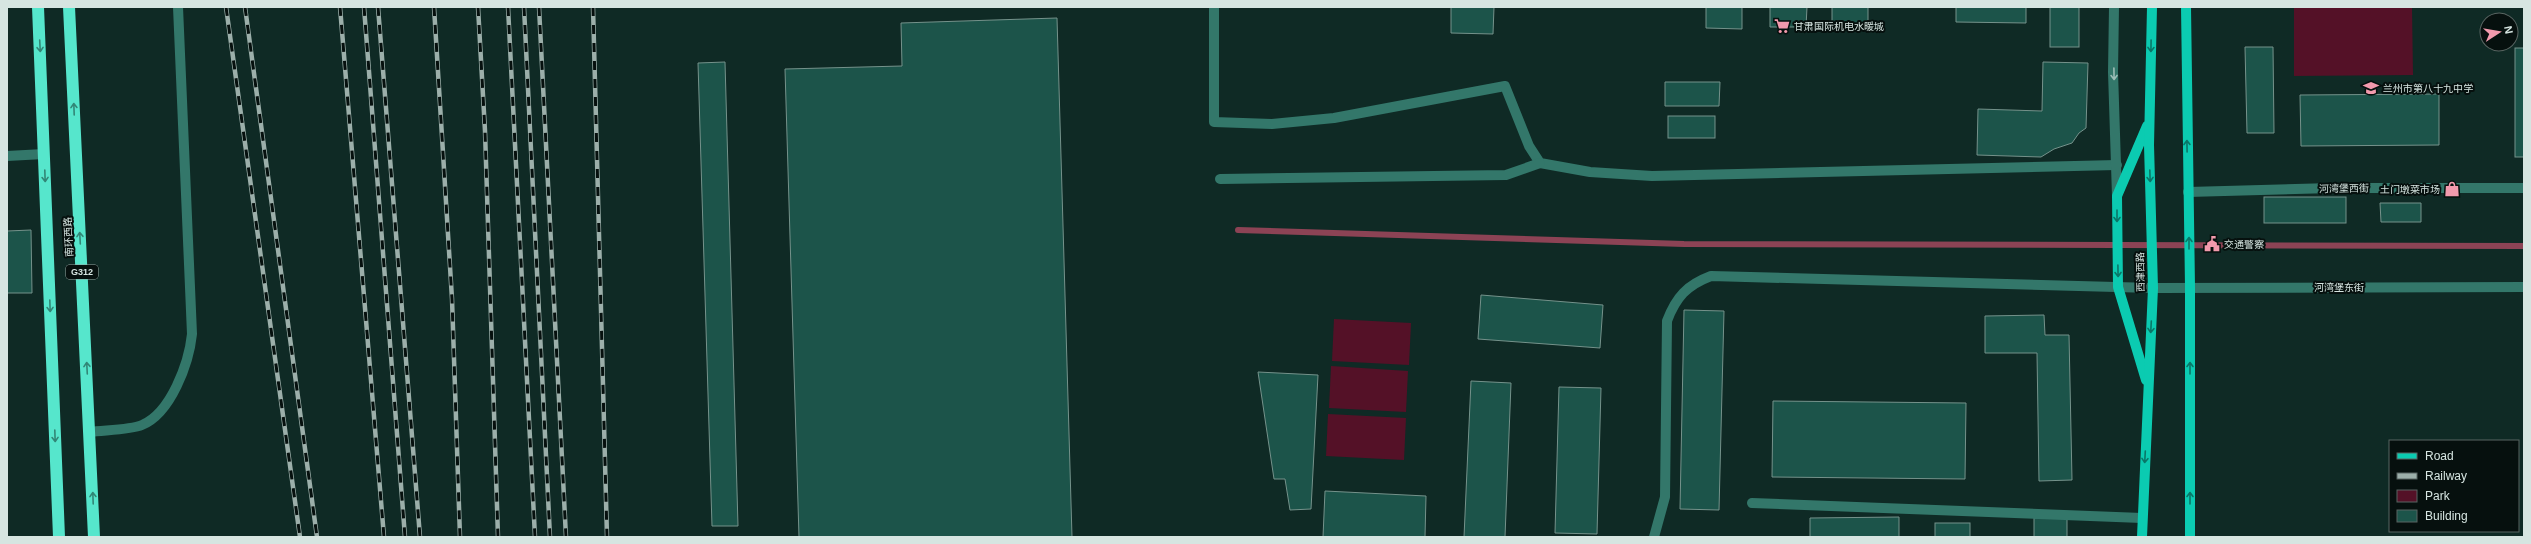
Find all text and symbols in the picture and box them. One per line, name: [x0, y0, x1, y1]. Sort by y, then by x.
north arrow: [2479, 12, 2519, 52]
supermarket icon: 甘肃国际机电水暖城: [1773, 17, 1791, 35]
place label: 甘肃国际机电水暖城: [1794, 21, 1884, 32]
text: N: [2502, 25, 2515, 35]
one-way arrow: [36, 39, 43, 52]
one-way arrow: [2147, 39, 2155, 52]
one-way arrow: [2110, 67, 2117, 80]
school or university icon: 兰州市第八十九中学: [2362, 79, 2380, 97]
place label: 兰州市第八十九中学: [2383, 83, 2473, 94]
one-way arrow: [70, 103, 77, 116]
one-way arrow: [2183, 140, 2191, 153]
one-way arrow: [42, 169, 49, 182]
one-way arrow: [2146, 169, 2154, 182]
shop icon: 土门墩菜市场: [2443, 180, 2461, 198]
street label: 河湾堡西街: [2319, 183, 2369, 194]
place label: 土门墩菜市场: [2380, 184, 2440, 195]
one-way arrow: [2113, 209, 2121, 222]
street label: 南环西路: [62, 217, 75, 257]
one-way arrow: [76, 232, 84, 245]
public building icon: 交通警察: [2203, 235, 2221, 253]
one-way arrow: [2185, 237, 2193, 250]
place label: 交通警察: [2224, 239, 2264, 250]
street label: 西津西路: [2135, 252, 2146, 292]
one-way arrow: [2114, 264, 2122, 277]
road number: G312: [66, 265, 98, 279]
street label: 河湾堡东街: [2314, 282, 2364, 293]
one-way arrow: [46, 299, 54, 312]
one-way arrow: [2148, 320, 2155, 333]
one-way arrow: [83, 362, 91, 375]
one-way arrow: [2186, 362, 2194, 375]
one-way arrow: [51, 429, 59, 442]
legend: [2389, 440, 2519, 532]
text: Road: [2425, 449, 2454, 463]
one-way arrow: [2141, 450, 2149, 463]
text: Railway: [2425, 469, 2467, 483]
text: Park: [2425, 489, 2451, 503]
one-way arrow: [89, 492, 97, 505]
one-way arrow: [2186, 492, 2194, 505]
text: Building: [2425, 509, 2468, 523]

